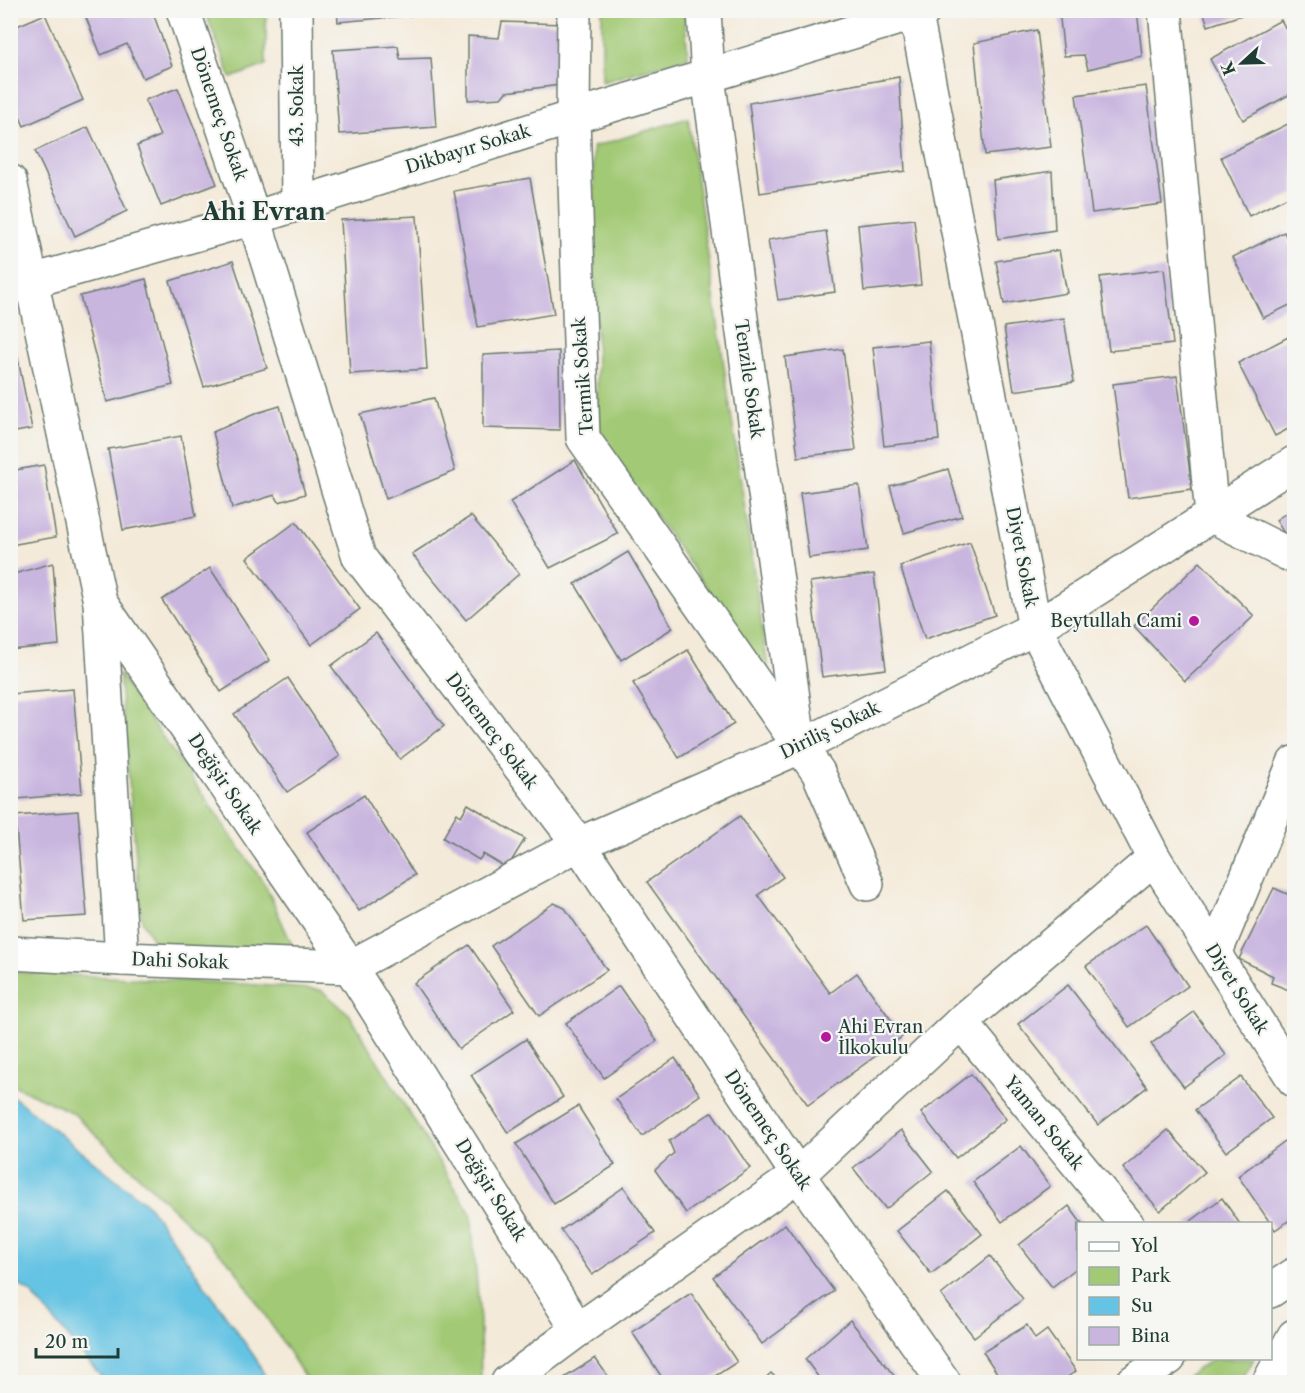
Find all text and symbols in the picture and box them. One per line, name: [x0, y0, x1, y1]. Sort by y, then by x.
north arrow: [1212, 33, 1272, 93]
street label: Dönemeç Sokak: [186, 44, 253, 185]
text: K: [1216, 58, 1240, 78]
street label: 43. Sokak: [286, 64, 308, 147]
street label: Dikbayır Sokak: [403, 119, 535, 178]
district label: Ahi Evran: [201, 197, 326, 226]
street label: Termik Sokak: [568, 315, 598, 436]
street label: Tenzile Sokak: [730, 318, 768, 441]
street label: Diyet Sokak: [1001, 505, 1043, 611]
place label: Beytullah Cami: [1050, 610, 1183, 632]
marker: Beytullah Cami: [1187, 614, 1201, 628]
street label: Dönemeç Sokak: [441, 668, 544, 795]
street label: Diriliş Sokak: [776, 696, 885, 764]
street label: Değişir Sokak: [183, 730, 268, 840]
street label: Diyet Sokak: [1201, 940, 1274, 1040]
street label: Dahi Sokak: [131, 948, 231, 974]
place label: Ahi Evran İlkokulu: [837, 1016, 923, 1059]
marker: Ahi Evran İlkokulu: [819, 1030, 833, 1044]
street label: Dönemeç Sokak: [720, 1066, 817, 1195]
street label: Yaman Sokak: [999, 1071, 1090, 1176]
street label: Değişir Sokak: [451, 1135, 532, 1247]
legend: [1077, 1222, 1272, 1360]
text: Yol: [1130, 1235, 1158, 1257]
text: Park: [1131, 1265, 1172, 1287]
text: Su: [1131, 1295, 1153, 1317]
scale bar: [36, 1321, 118, 1359]
text: Bina: [1131, 1325, 1170, 1347]
text: 20 m: [45, 1331, 89, 1353]

